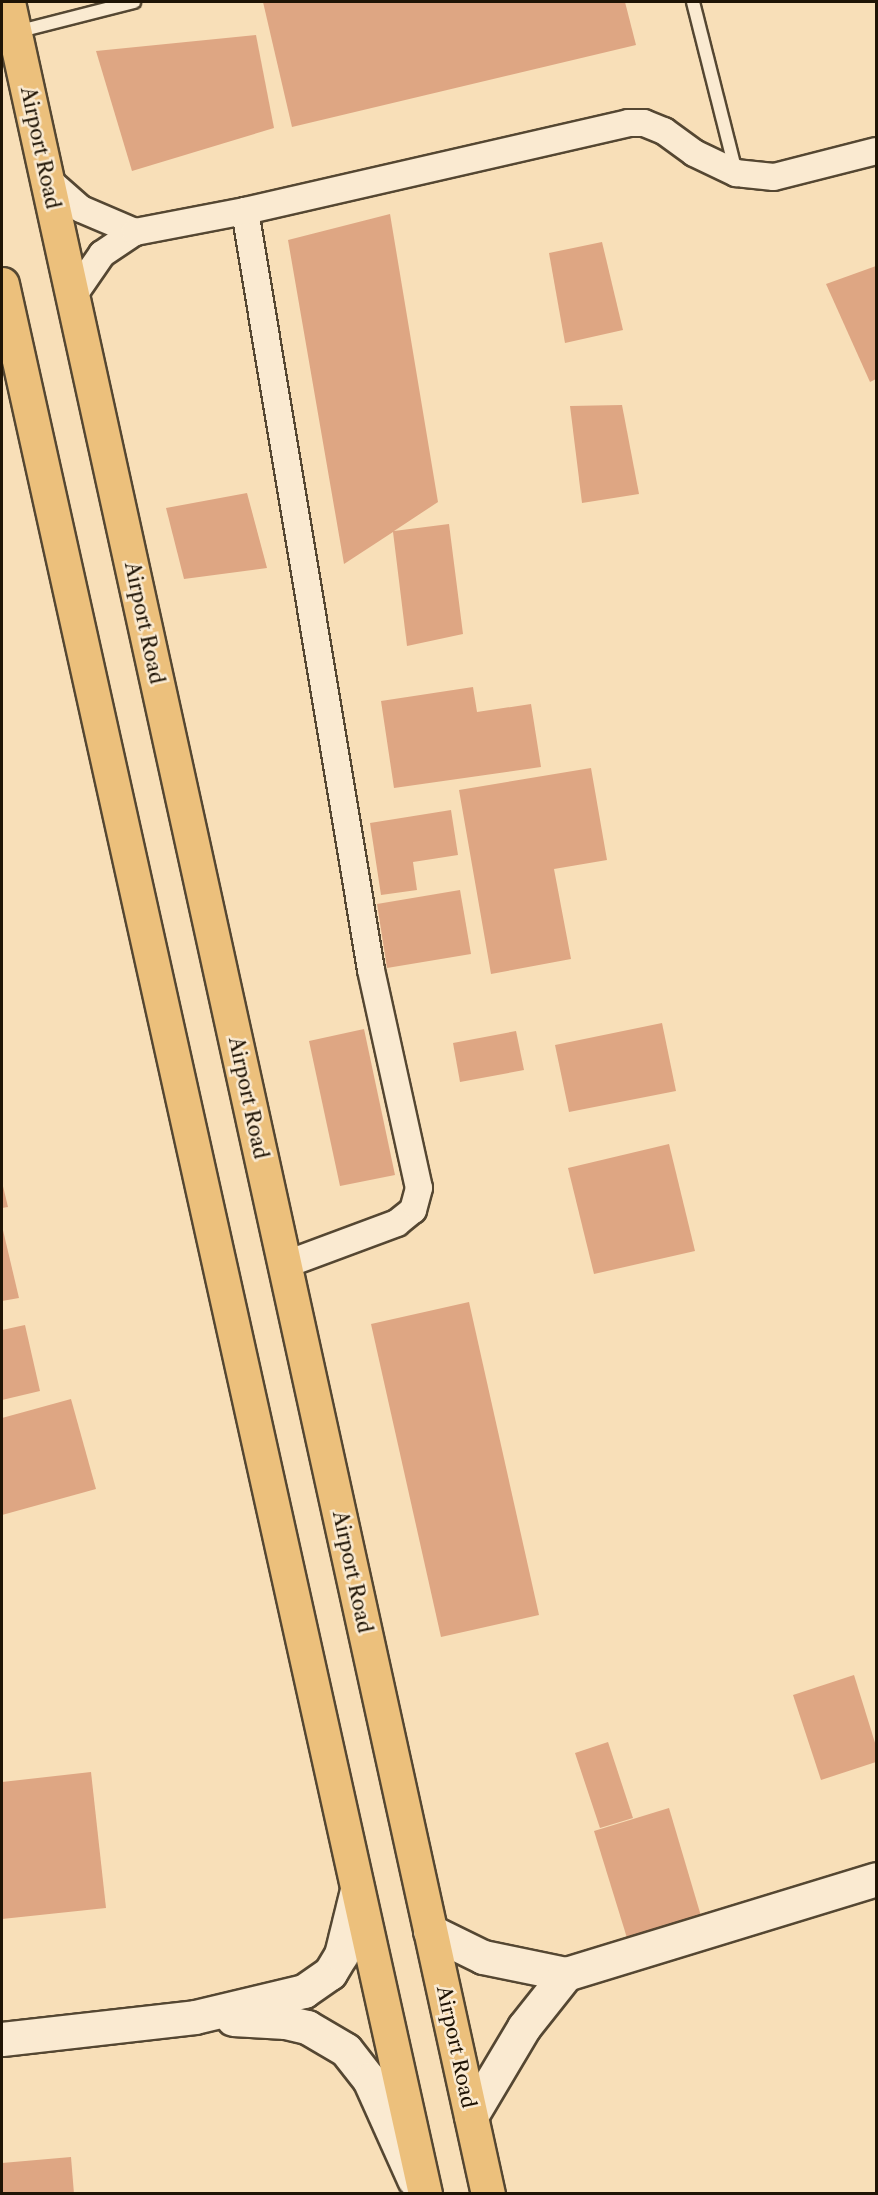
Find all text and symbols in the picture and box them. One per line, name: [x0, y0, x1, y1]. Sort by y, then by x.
street label: Airport Road: [15, 85, 65, 211]
street label: Airport Road: [119, 560, 169, 686]
street label: Airport Road: [223, 1035, 273, 1161]
street label: Airport Road: [327, 1509, 377, 1635]
street label: Airport Road: [431, 1984, 481, 2110]

